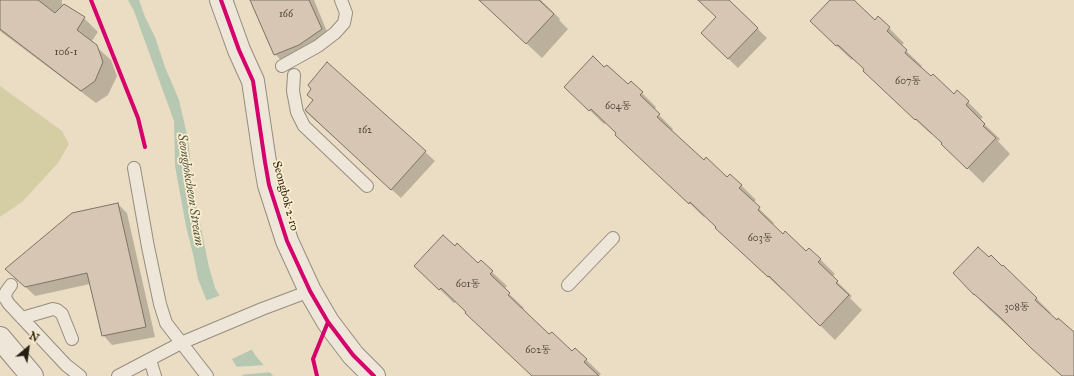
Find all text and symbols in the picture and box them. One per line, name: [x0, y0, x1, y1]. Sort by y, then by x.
house number: 166: [279, 9, 293, 21]
house number: 106-1: [55, 47, 77, 59]
house number: 607동: [895, 76, 921, 88]
house number: 604동: [605, 101, 631, 113]
house number: 162: [358, 125, 372, 137]
water label: Seongbokcheon Stream: [173, 133, 207, 247]
street label: Seongbok 2-ro: [269, 160, 301, 232]
house number: 603동: [748, 233, 772, 245]
house number: 601동: [456, 279, 480, 291]
house number: 308동: [1005, 302, 1029, 314]
north arrow: [8, 328, 48, 368]
text: N: [27, 329, 41, 345]
house number: 602동: [525, 345, 551, 357]

